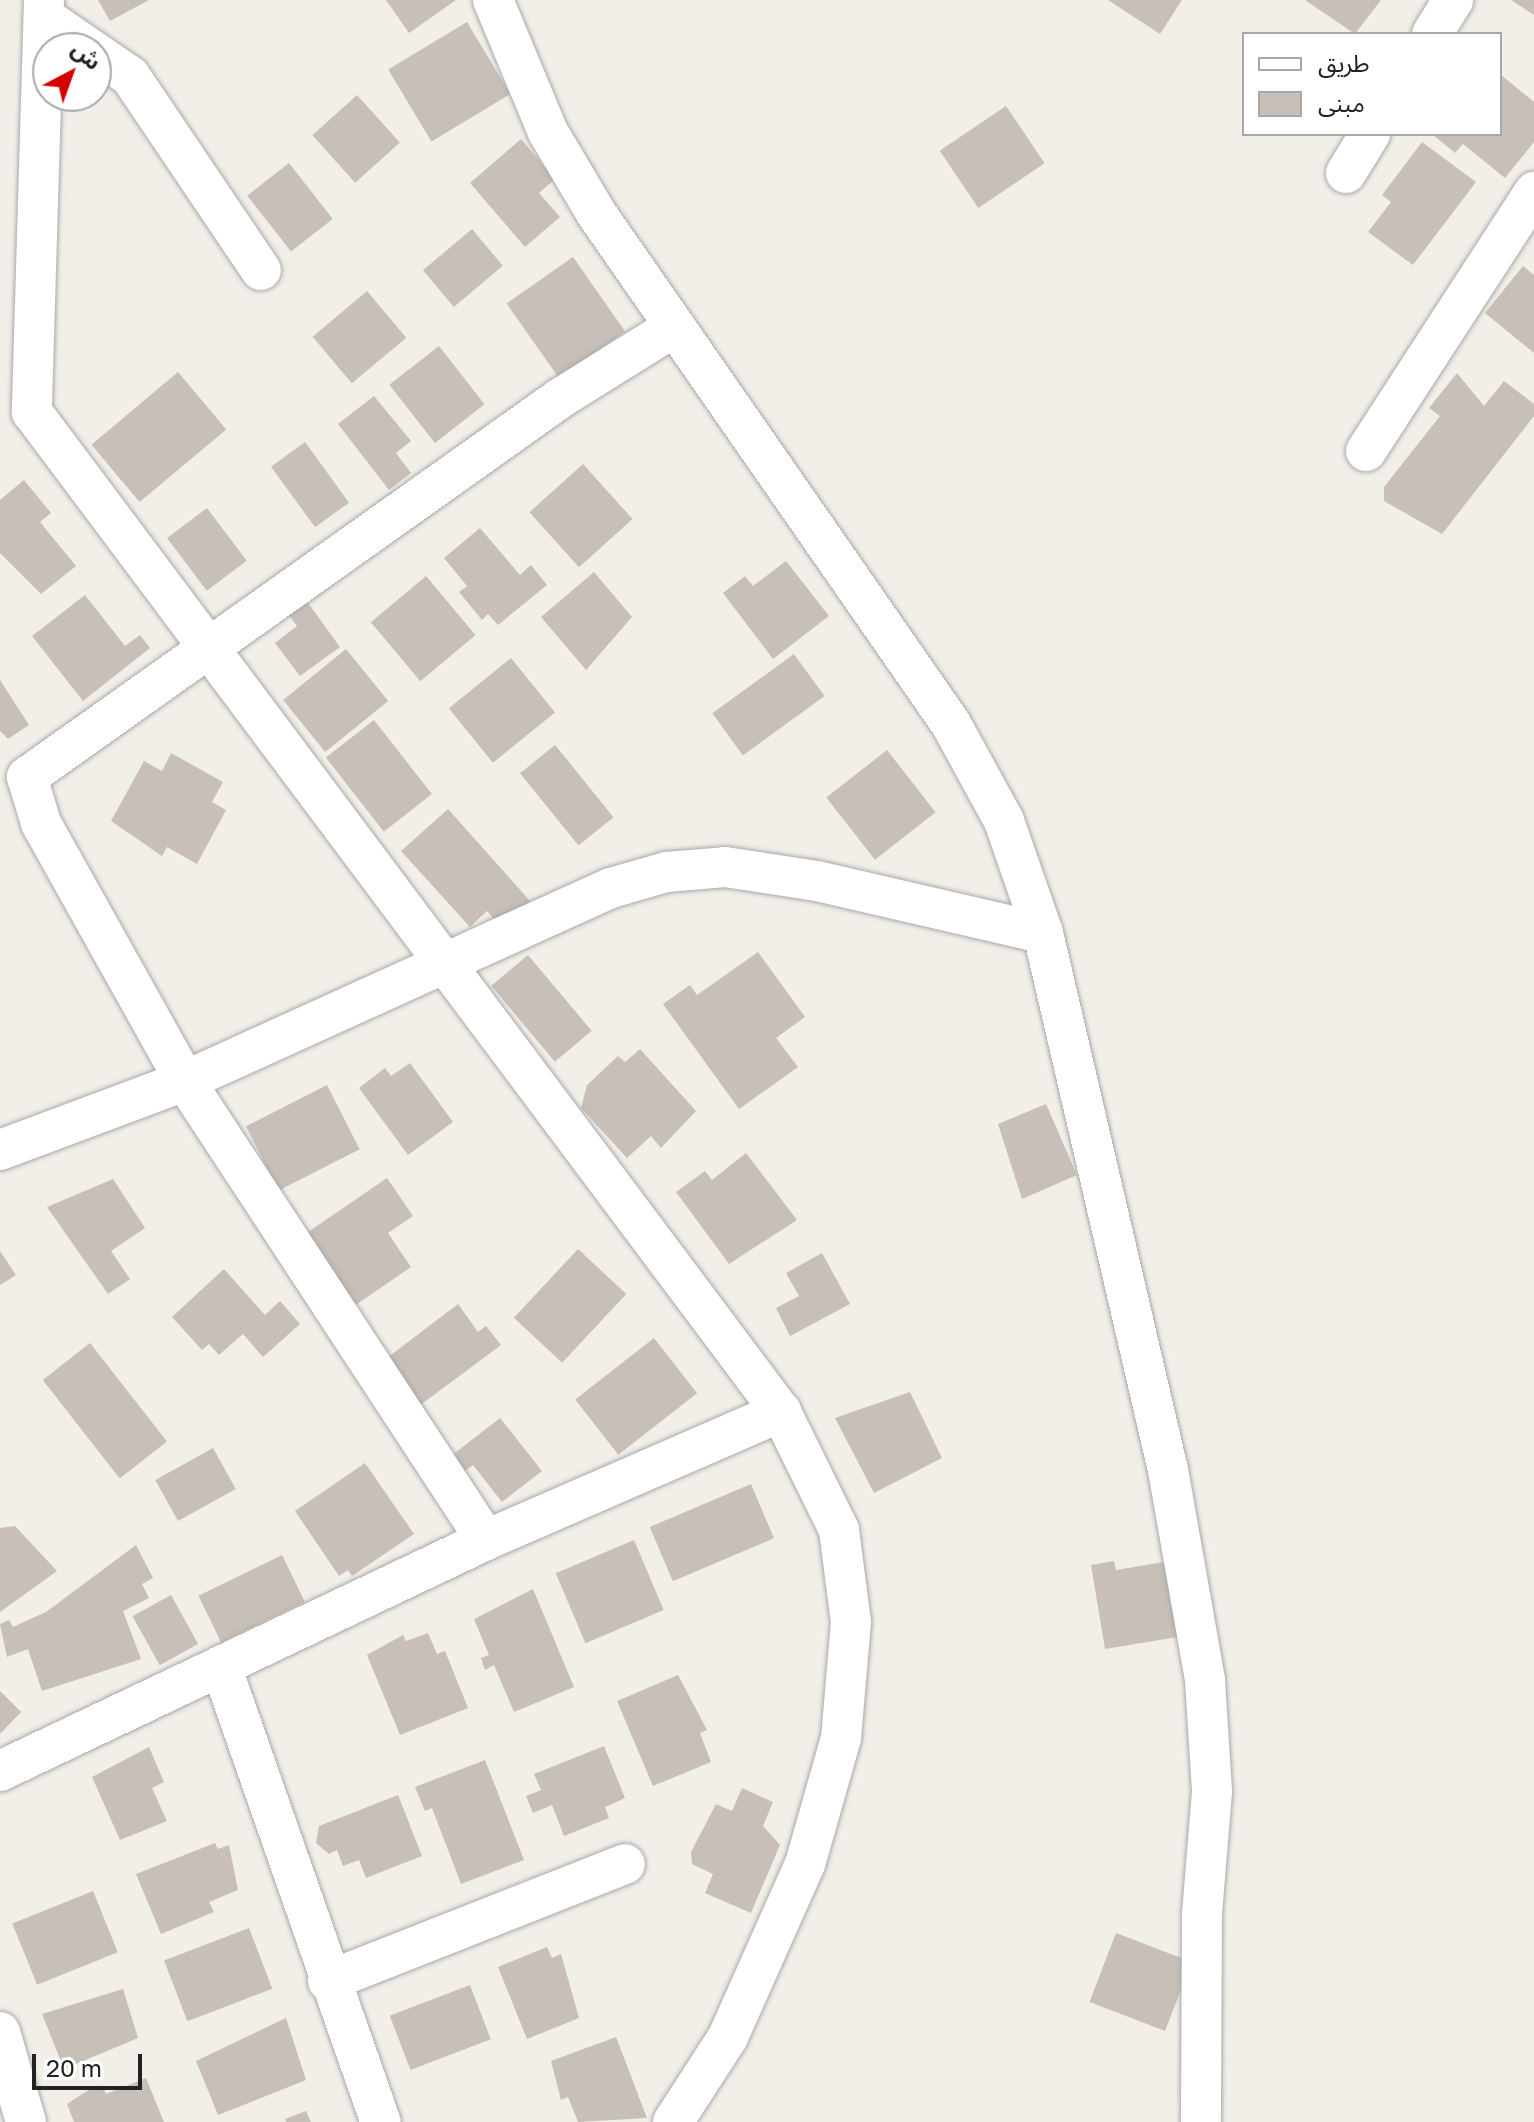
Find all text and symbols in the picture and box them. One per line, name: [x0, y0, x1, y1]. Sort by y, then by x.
north arrow: [32, 32, 112, 112]
legend: [1242, 32, 1502, 136]
text: ش: [67, 35, 107, 75]
text: طريق: [1318, 48, 1370, 77]
text: مبنى: [1318, 88, 1365, 117]
scale bar: [36, 2038, 146, 2088]
text: 20 m: [46, 2053, 102, 2082]

